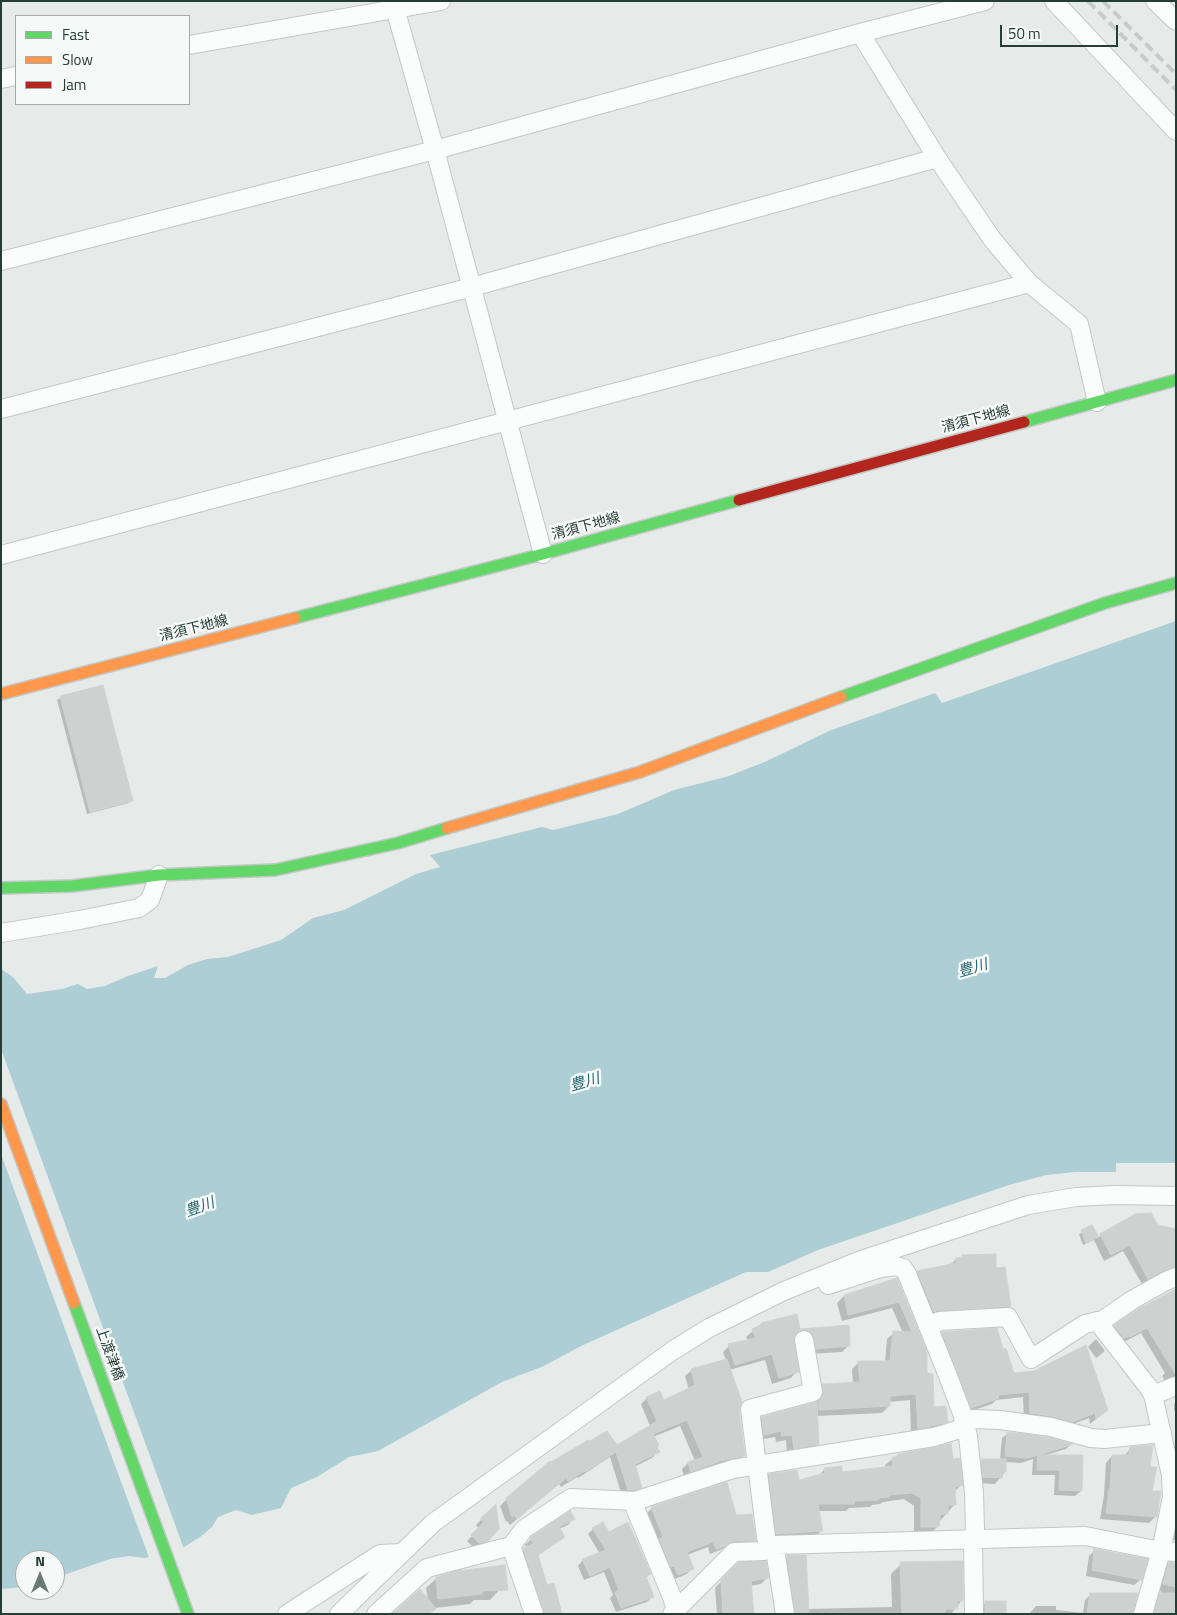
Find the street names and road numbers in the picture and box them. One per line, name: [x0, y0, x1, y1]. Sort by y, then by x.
street label: 清須下地線: [940, 403, 1012, 437]
street label: 清須下地線: [550, 510, 622, 544]
street label: 清須下地線: [158, 612, 230, 646]
street label: 上渡津橋: [92, 1325, 126, 1383]

